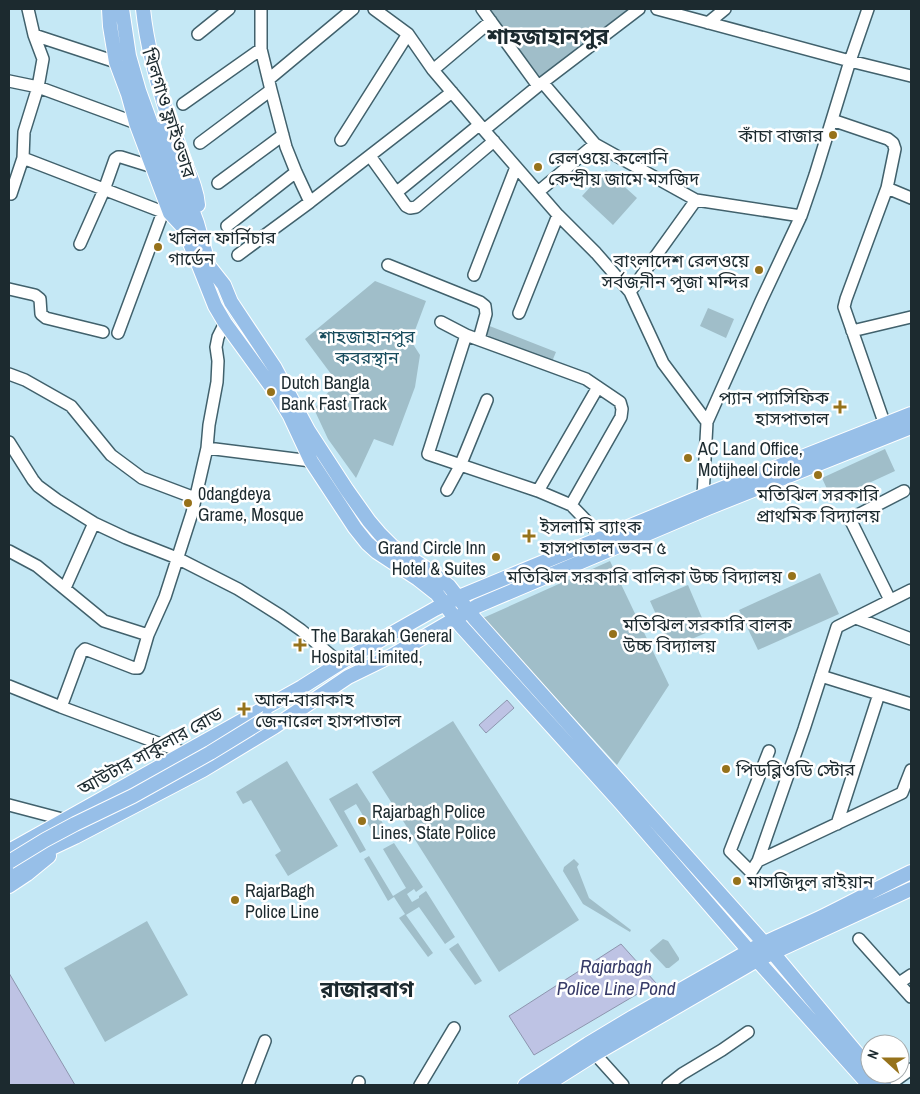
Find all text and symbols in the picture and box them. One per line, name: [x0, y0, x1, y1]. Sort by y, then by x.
district label: শাহজাহানপুর: [486, 21, 610, 51]
street label: খিলগাও ফ্লাইওভার: [136, 44, 202, 181]
place label: কাঁচা বাজার: [738, 123, 823, 148]
marker: কাঁচা বাজার: [827, 129, 839, 141]
place label: রেলওয়ে কলোনি কেন্দ্রীয় জামে মসজিদ: [548, 145, 700, 191]
marker: রেলওয়ে কলোনি কেন্দ্রীয় জামে মসজিদ: [532, 161, 544, 173]
place label: খলিল ফার্নিচার গার্ডেন: [168, 225, 276, 271]
marker: খলিল ফার্নিচার গার্ডেন: [152, 241, 164, 253]
place label: বাংলাদেশ রেলওয়ে সর্বজনীন পূজা মন্দির: [601, 248, 750, 294]
marker: বাংলাদেশ রেলওয়ে সর্বজনীন পূজা মন্দির: [753, 264, 765, 276]
park label: শাহজাহানপুর কবরস্থান: [318, 324, 415, 370]
place label: Dutch Bangla Bank Fast Track: [281, 370, 388, 416]
place label: প্যান প্যাসিফিক হাসপাতাল: [719, 385, 830, 431]
marker: Dutch Bangla Bank Fast Track: [265, 386, 277, 398]
marker: প্যান প্যাসিফিক হাসপাতাল: [833, 400, 847, 414]
place label: AC Land Office, Motijheel Circle: [697, 436, 803, 482]
marker: AC Land Office, Motijheel Circle: [682, 452, 694, 464]
marker: মতিঝিল সরকারি প্রাথমিক বিদ্যালয়: [812, 469, 824, 481]
place label: 0dangdeya Grame, Mosque: [198, 481, 304, 527]
place label: মতিঝিল সরকারি প্রাথমিক বিদ্যালয়: [756, 482, 881, 528]
marker: 0dangdeya Grame, Mosque: [182, 497, 194, 509]
place label: ইসলামি ব্যাংক হাসপাতাল ভবন ৫: [539, 514, 667, 560]
marker: ইসলামি ব্যাংক হাসপাতাল ভবন ৫: [522, 529, 536, 543]
place label: Grand Circle Inn Hotel & Suites: [378, 535, 486, 581]
marker: Grand Circle Inn Hotel & Suites: [490, 551, 502, 563]
place label: মতিঝিল সরকারি বালিকা উচ্চ বিদ্যালয়: [506, 564, 783, 589]
marker: মতিঝিল সরকারি বালিকা উচ্চ বিদ্যালয়: [786, 570, 798, 582]
place label: মতিঝিল সরকারি বালক উচ্চ বিদ্যালয়: [622, 612, 792, 658]
place label: The Barakah General Hospital Limited,: [311, 623, 452, 669]
marker: মতিঝিল সরকারি বালক উচ্চ বিদ্যালয়: [607, 628, 619, 640]
marker: The Barakah General Hospital Limited,: [293, 638, 307, 652]
place label: আল-বারাকাহ জেনারেল হাসপাতাল: [254, 687, 402, 733]
street label: আউটার সার্কুলার রোড: [73, 701, 227, 802]
marker: আল-বারাকাহ জেনারেল হাসপাতাল: [237, 702, 251, 716]
place label: পিডব্লিওডি স্টোর: [735, 757, 855, 782]
marker: পিডব্লিওডি স্টোর: [720, 763, 732, 775]
place label: Rajarbagh Police Lines, State Police: [372, 799, 496, 845]
marker: Rajarbagh Police Lines, State Police: [356, 815, 368, 827]
place label: মাসজিদুল রাইয়ান: [746, 869, 875, 894]
marker: মাসজিদুল রাইয়ান: [731, 875, 743, 887]
place label: RajarBagh Police Line: [245, 878, 319, 924]
marker: RajarBagh Police Line: [229, 894, 241, 906]
water label: Rajarbagh Police Line Pond: [557, 953, 676, 1001]
district label: রাজারবাগ: [319, 974, 415, 1004]
north arrow: [860, 1034, 910, 1084]
text: N: [863, 1047, 883, 1061]

